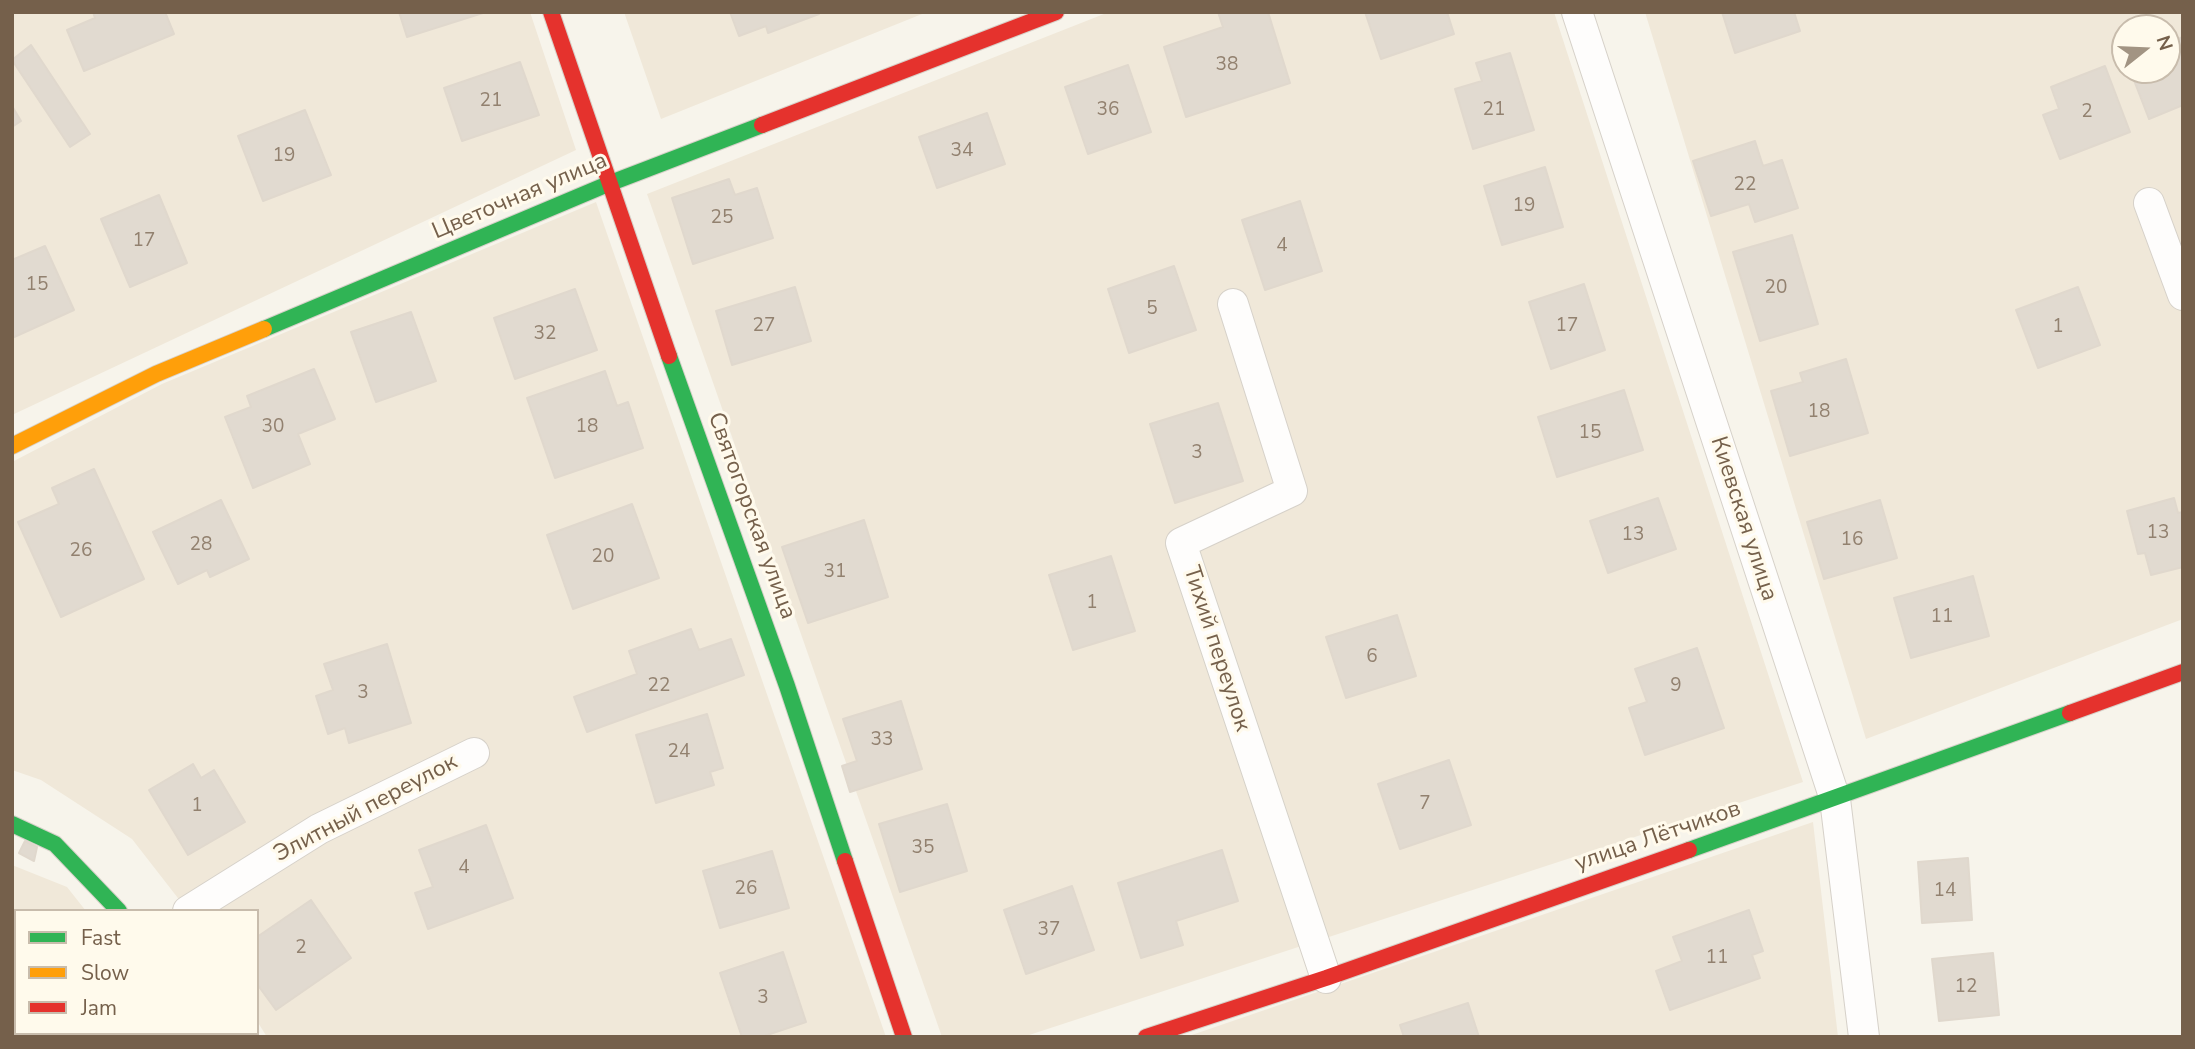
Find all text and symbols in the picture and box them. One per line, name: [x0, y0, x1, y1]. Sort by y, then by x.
north arrow: [2111, 14, 2181, 84]
text: N: [2150, 32, 2179, 54]
house number: 38: [1216, 54, 1238, 76]
house number: 21: [480, 90, 502, 112]
house number: 36: [1097, 99, 1119, 121]
house number: 21: [1483, 99, 1505, 121]
house number: 2: [2081, 101, 2093, 123]
house number: 34: [951, 140, 973, 162]
house number: 19: [273, 145, 295, 167]
street label: Цветочная улица: [428, 148, 612, 246]
house number: 22: [1734, 174, 1756, 196]
house number: 19: [1513, 195, 1535, 217]
house number: 25: [711, 207, 733, 229]
house number: 17: [133, 230, 155, 252]
house number: 4: [1276, 235, 1288, 257]
house number: 15: [26, 274, 48, 296]
house number: 20: [1765, 277, 1787, 299]
house number: 5: [1146, 298, 1158, 320]
house number: 27: [753, 315, 775, 337]
house number: 17: [1556, 315, 1578, 337]
house number: 1: [2052, 316, 2064, 338]
house number: 32: [534, 323, 556, 345]
house number: 18: [1808, 401, 1830, 423]
street label: Святогорская улица: [701, 409, 801, 623]
house number: 30: [262, 416, 284, 438]
house number: 18: [576, 416, 598, 438]
house number: 15: [1579, 422, 1601, 444]
street label: Киевская улица: [1703, 433, 1783, 605]
house number: 3: [1191, 442, 1203, 464]
house number: 13: [2147, 522, 2169, 544]
house number: 13: [1622, 524, 1644, 546]
house number: 16: [1841, 529, 1863, 551]
house number: 28: [190, 534, 212, 556]
house number: 26: [70, 540, 92, 562]
house number: 20: [592, 546, 614, 568]
house number: 31: [824, 561, 846, 583]
street label: Тихий переулок: [1176, 563, 1256, 735]
house number: 1: [1086, 592, 1098, 614]
house number: 11: [1931, 606, 1953, 628]
house number: 6: [1366, 646, 1378, 668]
house number: 22: [648, 675, 670, 697]
house number: 9: [1670, 675, 1682, 697]
house number: 3: [357, 682, 369, 704]
house number: 33: [871, 729, 893, 751]
house number: 24: [668, 741, 690, 763]
street label: Элитный переулок: [270, 749, 462, 869]
house number: 7: [1419, 793, 1431, 815]
house number: 1: [191, 795, 203, 817]
street label: улица Лётчиков: [1571, 796, 1745, 878]
house number: 35: [912, 837, 934, 859]
house number: 4: [458, 857, 470, 879]
house number: 26: [735, 878, 757, 900]
house number: 14: [1934, 880, 1956, 902]
legend: [14, 909, 259, 1035]
house number: 37: [1038, 919, 1060, 941]
text: Fast: [81, 924, 121, 952]
house number: 2: [295, 937, 307, 959]
house number: 11: [1706, 947, 1728, 969]
text: Slow: [81, 959, 129, 987]
house number: 12: [1955, 976, 1977, 998]
house number: 3: [757, 987, 769, 1009]
text: Jam: [81, 994, 117, 1022]

